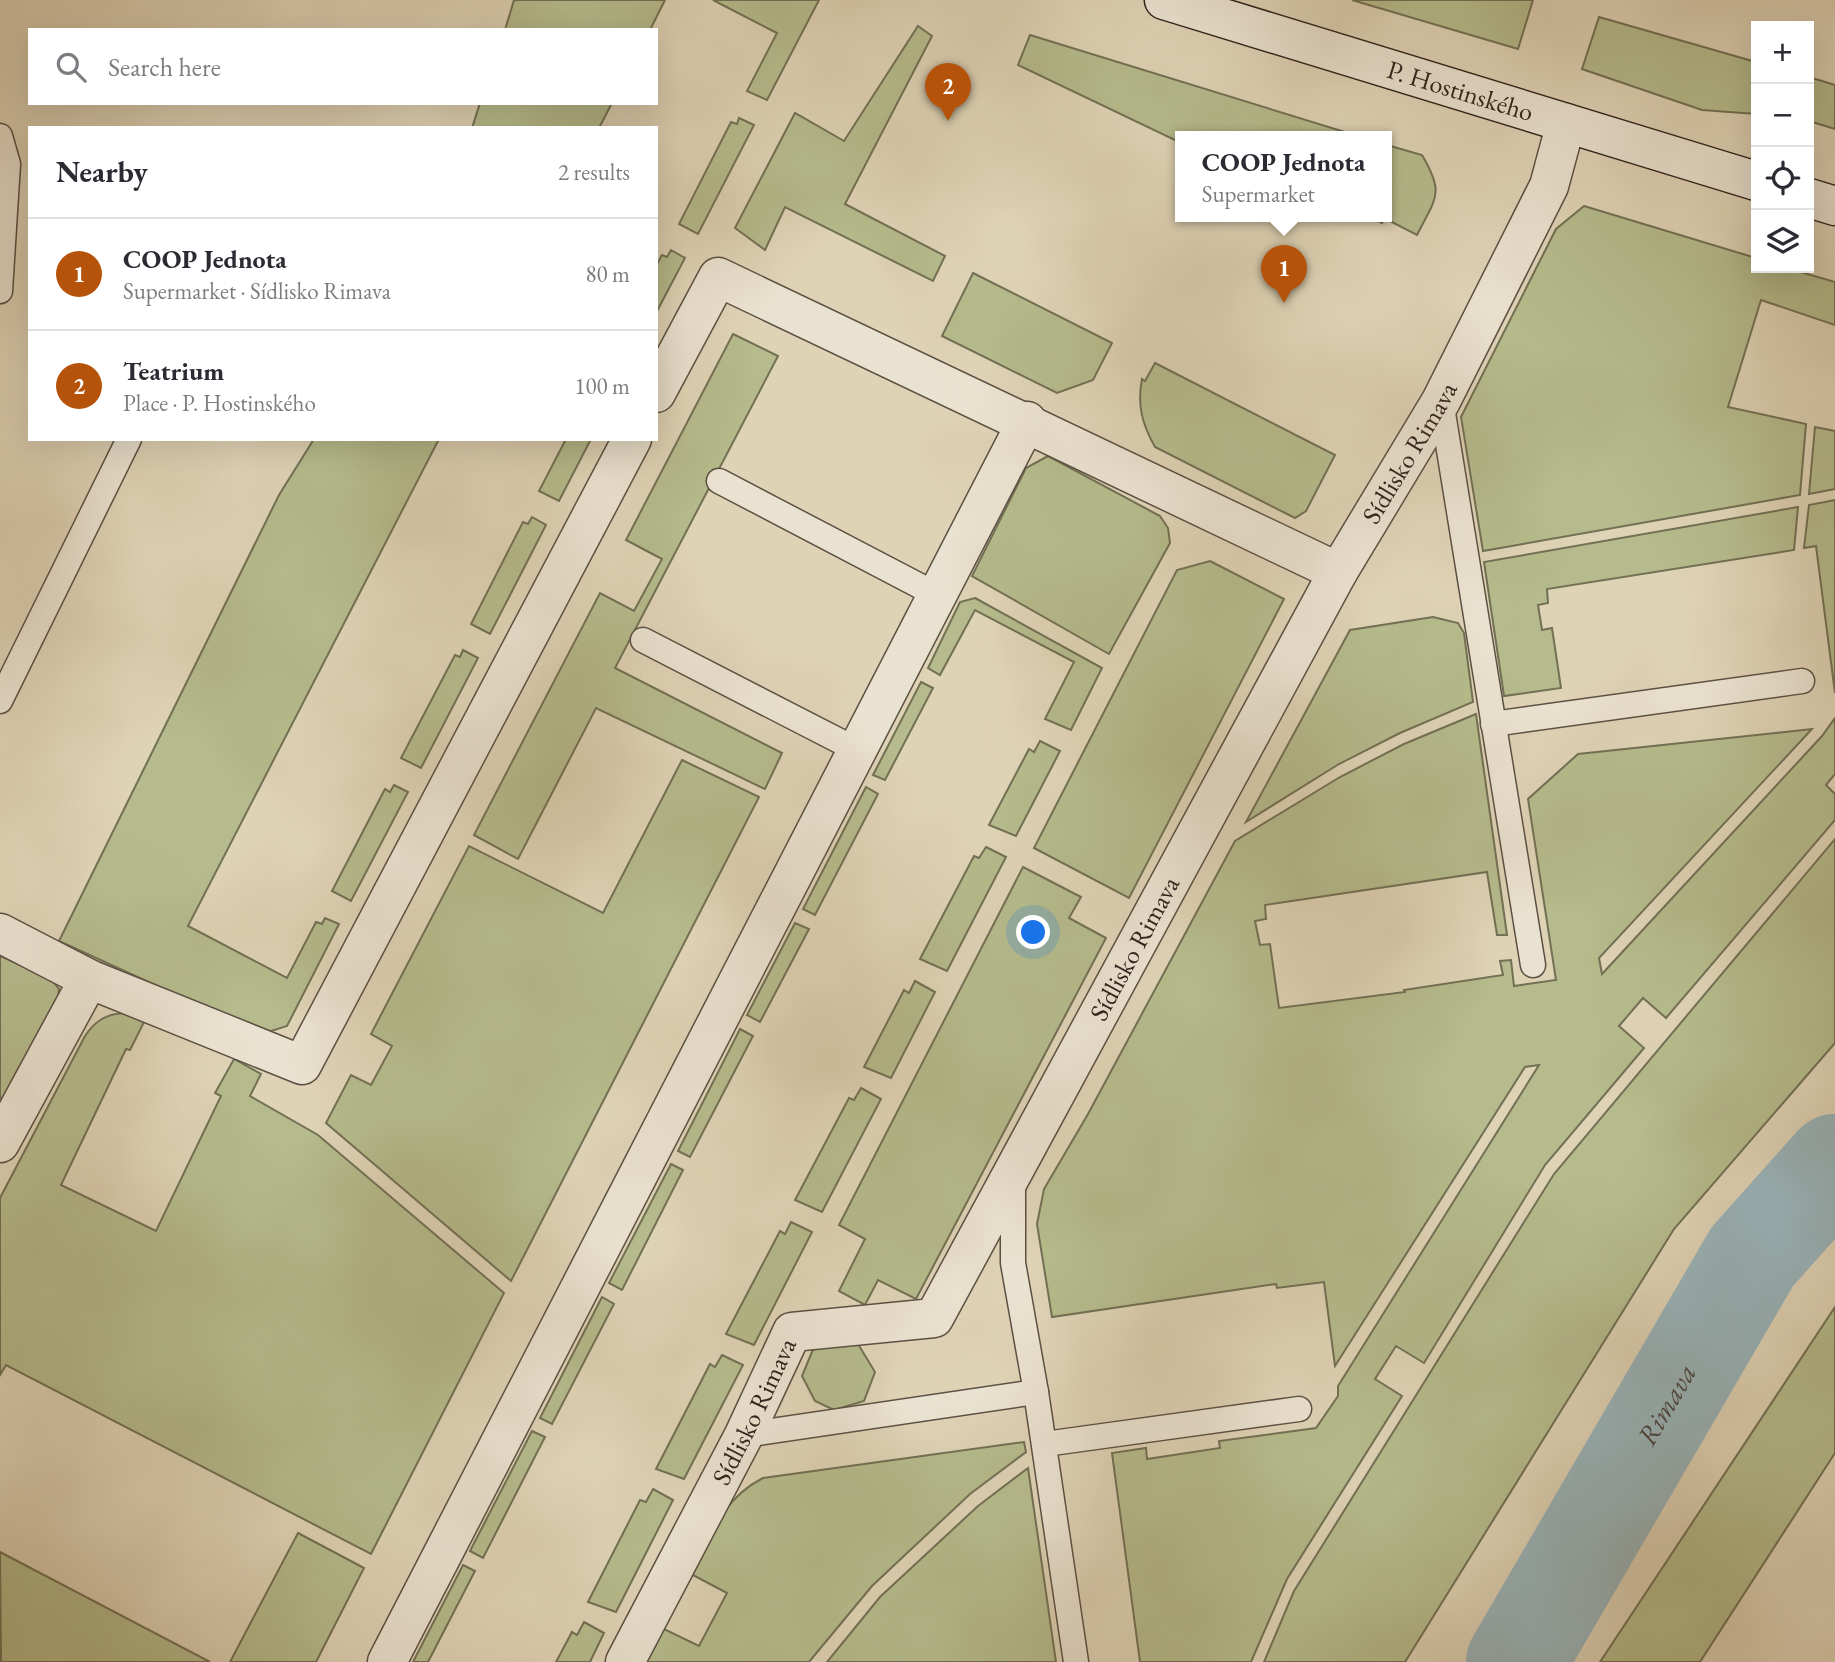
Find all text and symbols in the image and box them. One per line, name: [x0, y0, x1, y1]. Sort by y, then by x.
map controls: [1751, 21, 1814, 273]
button: +: [1751, 21, 1814, 84]
search box: [28, 28, 658, 105]
icon: search: [52, 48, 90, 86]
text: Search here: [108, 50, 221, 84]
street label: P. Hostinského: [1383, 52, 1538, 129]
pin: 2: [925, 63, 971, 121]
button: −: [1751, 84, 1814, 147]
popup: [1175, 131, 1392, 222]
text: COOP Jednota: [1202, 145, 1365, 179]
button: locate: [1751, 147, 1814, 210]
text: Nearby: [56, 152, 148, 191]
text: 2 results: [558, 157, 630, 187]
text: Supermarket: [1202, 179, 1315, 209]
button: layers: [1751, 210, 1814, 273]
text: COOP Jednota: [123, 242, 287, 276]
pin: 1: [1261, 245, 1307, 303]
text: 1: [73, 259, 85, 289]
text: 80 m: [585, 259, 630, 289]
text: Supermarket · Sídlisko Rimava: [123, 276, 391, 306]
text: Teatrium: [123, 354, 224, 388]
text: 2: [73, 371, 85, 401]
text: 100 m: [574, 371, 630, 401]
street label: Sídlisko Rimava: [1354, 376, 1465, 530]
text: Place · P. Hostinského: [123, 388, 316, 418]
street label: Sídlisko Rimava: [1081, 870, 1187, 1026]
your location: [1016, 915, 1050, 949]
street label: Sídlisko Rimava: [704, 1332, 804, 1491]
water label: Rimava: [1628, 1357, 1704, 1452]

